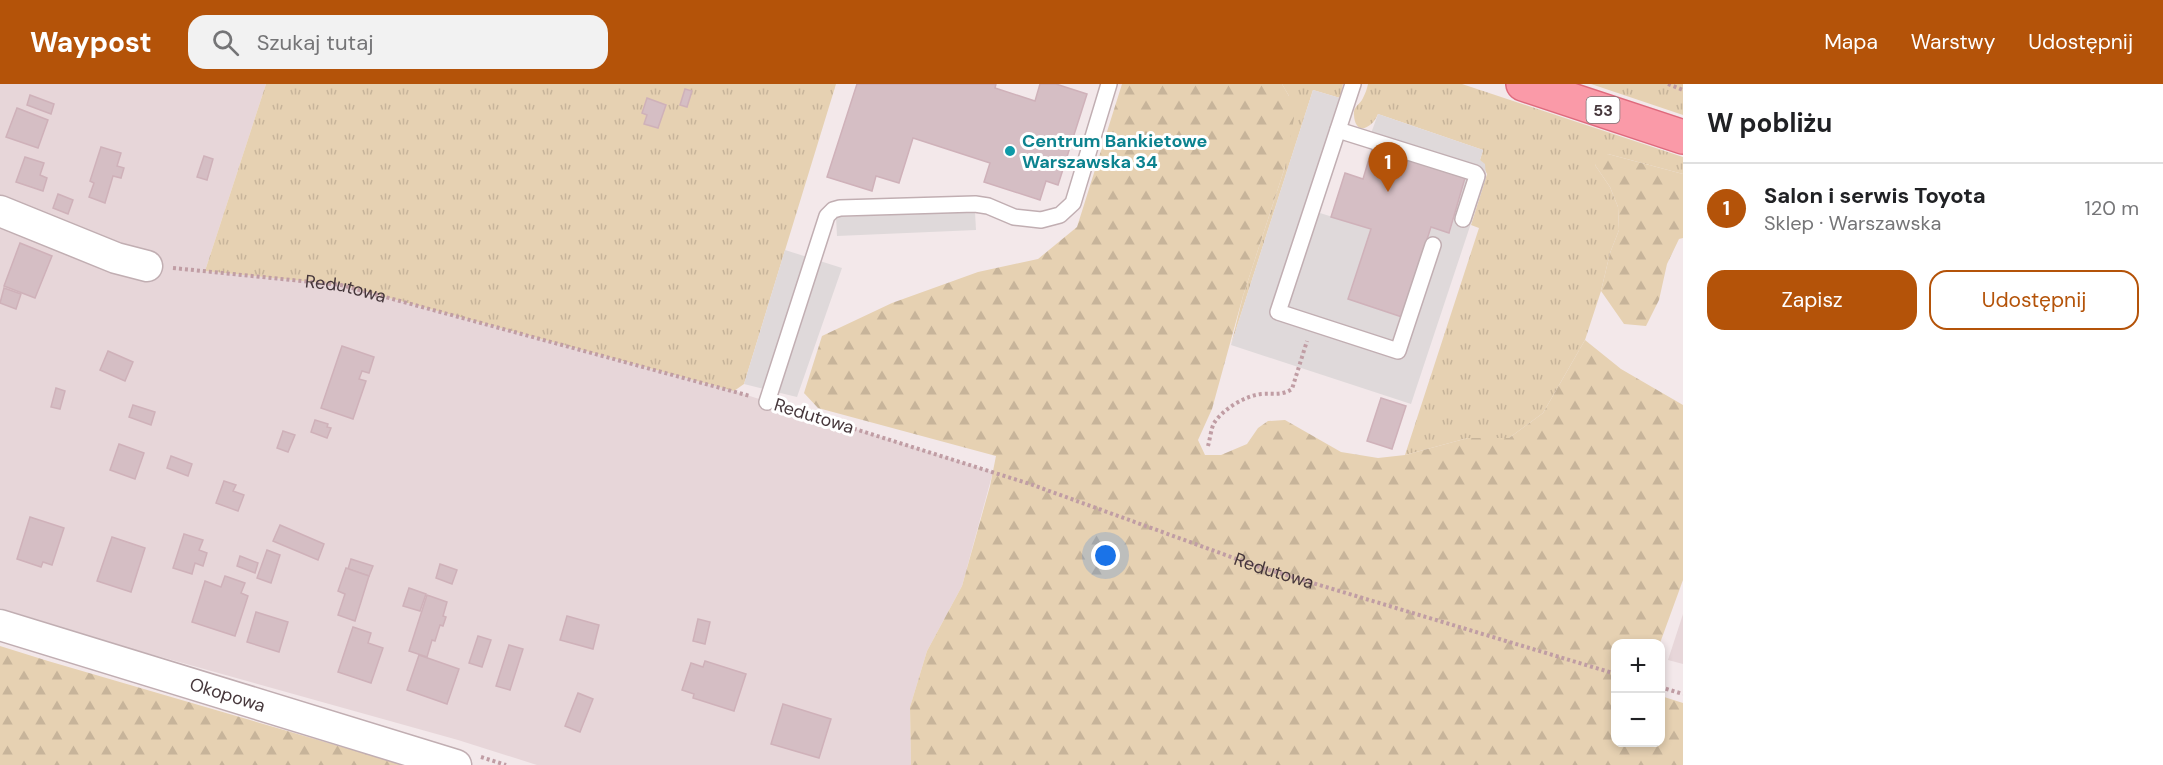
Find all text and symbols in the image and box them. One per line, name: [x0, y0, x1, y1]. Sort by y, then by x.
search box: [188, 15, 608, 69]
text: Waypost: [30, 24, 152, 61]
icon: search: [209, 26, 242, 59]
text: Szukaj tutaj: [257, 28, 373, 57]
text: Mapa: [1824, 28, 1878, 56]
text: Warstwy: [1911, 28, 1995, 56]
text: Udostępnij: [2028, 28, 2133, 56]
road number: 53: [1586, 97, 1620, 123]
text: W pobliżu: [1707, 106, 1832, 140]
place label: Centrum Bankietowe Warszawska 34: [1022, 129, 1208, 174]
pin: 1: [1368, 142, 1408, 192]
marker: Centrum Bankietowe Warszawska 34: [1003, 144, 1017, 158]
text: Salon i serwis Toyota: [1764, 181, 1986, 210]
text: 1: [1723, 195, 1730, 221]
text: 120 m: [2085, 195, 2139, 221]
text: Sklep · Warszawska: [1764, 210, 1941, 236]
street label: Redutowa: [304, 269, 389, 309]
button: Zapisz: [1707, 270, 1917, 330]
button: Udostępnij: [1929, 270, 2139, 330]
street label: Redutowa: [771, 392, 857, 440]
your location: [1091, 541, 1120, 570]
street label: Redutowa: [1231, 547, 1317, 595]
map controls: [1611, 639, 1665, 747]
button: +: [1611, 639, 1665, 693]
street label: Okopowa: [187, 672, 268, 718]
button: −: [1611, 693, 1665, 747]

